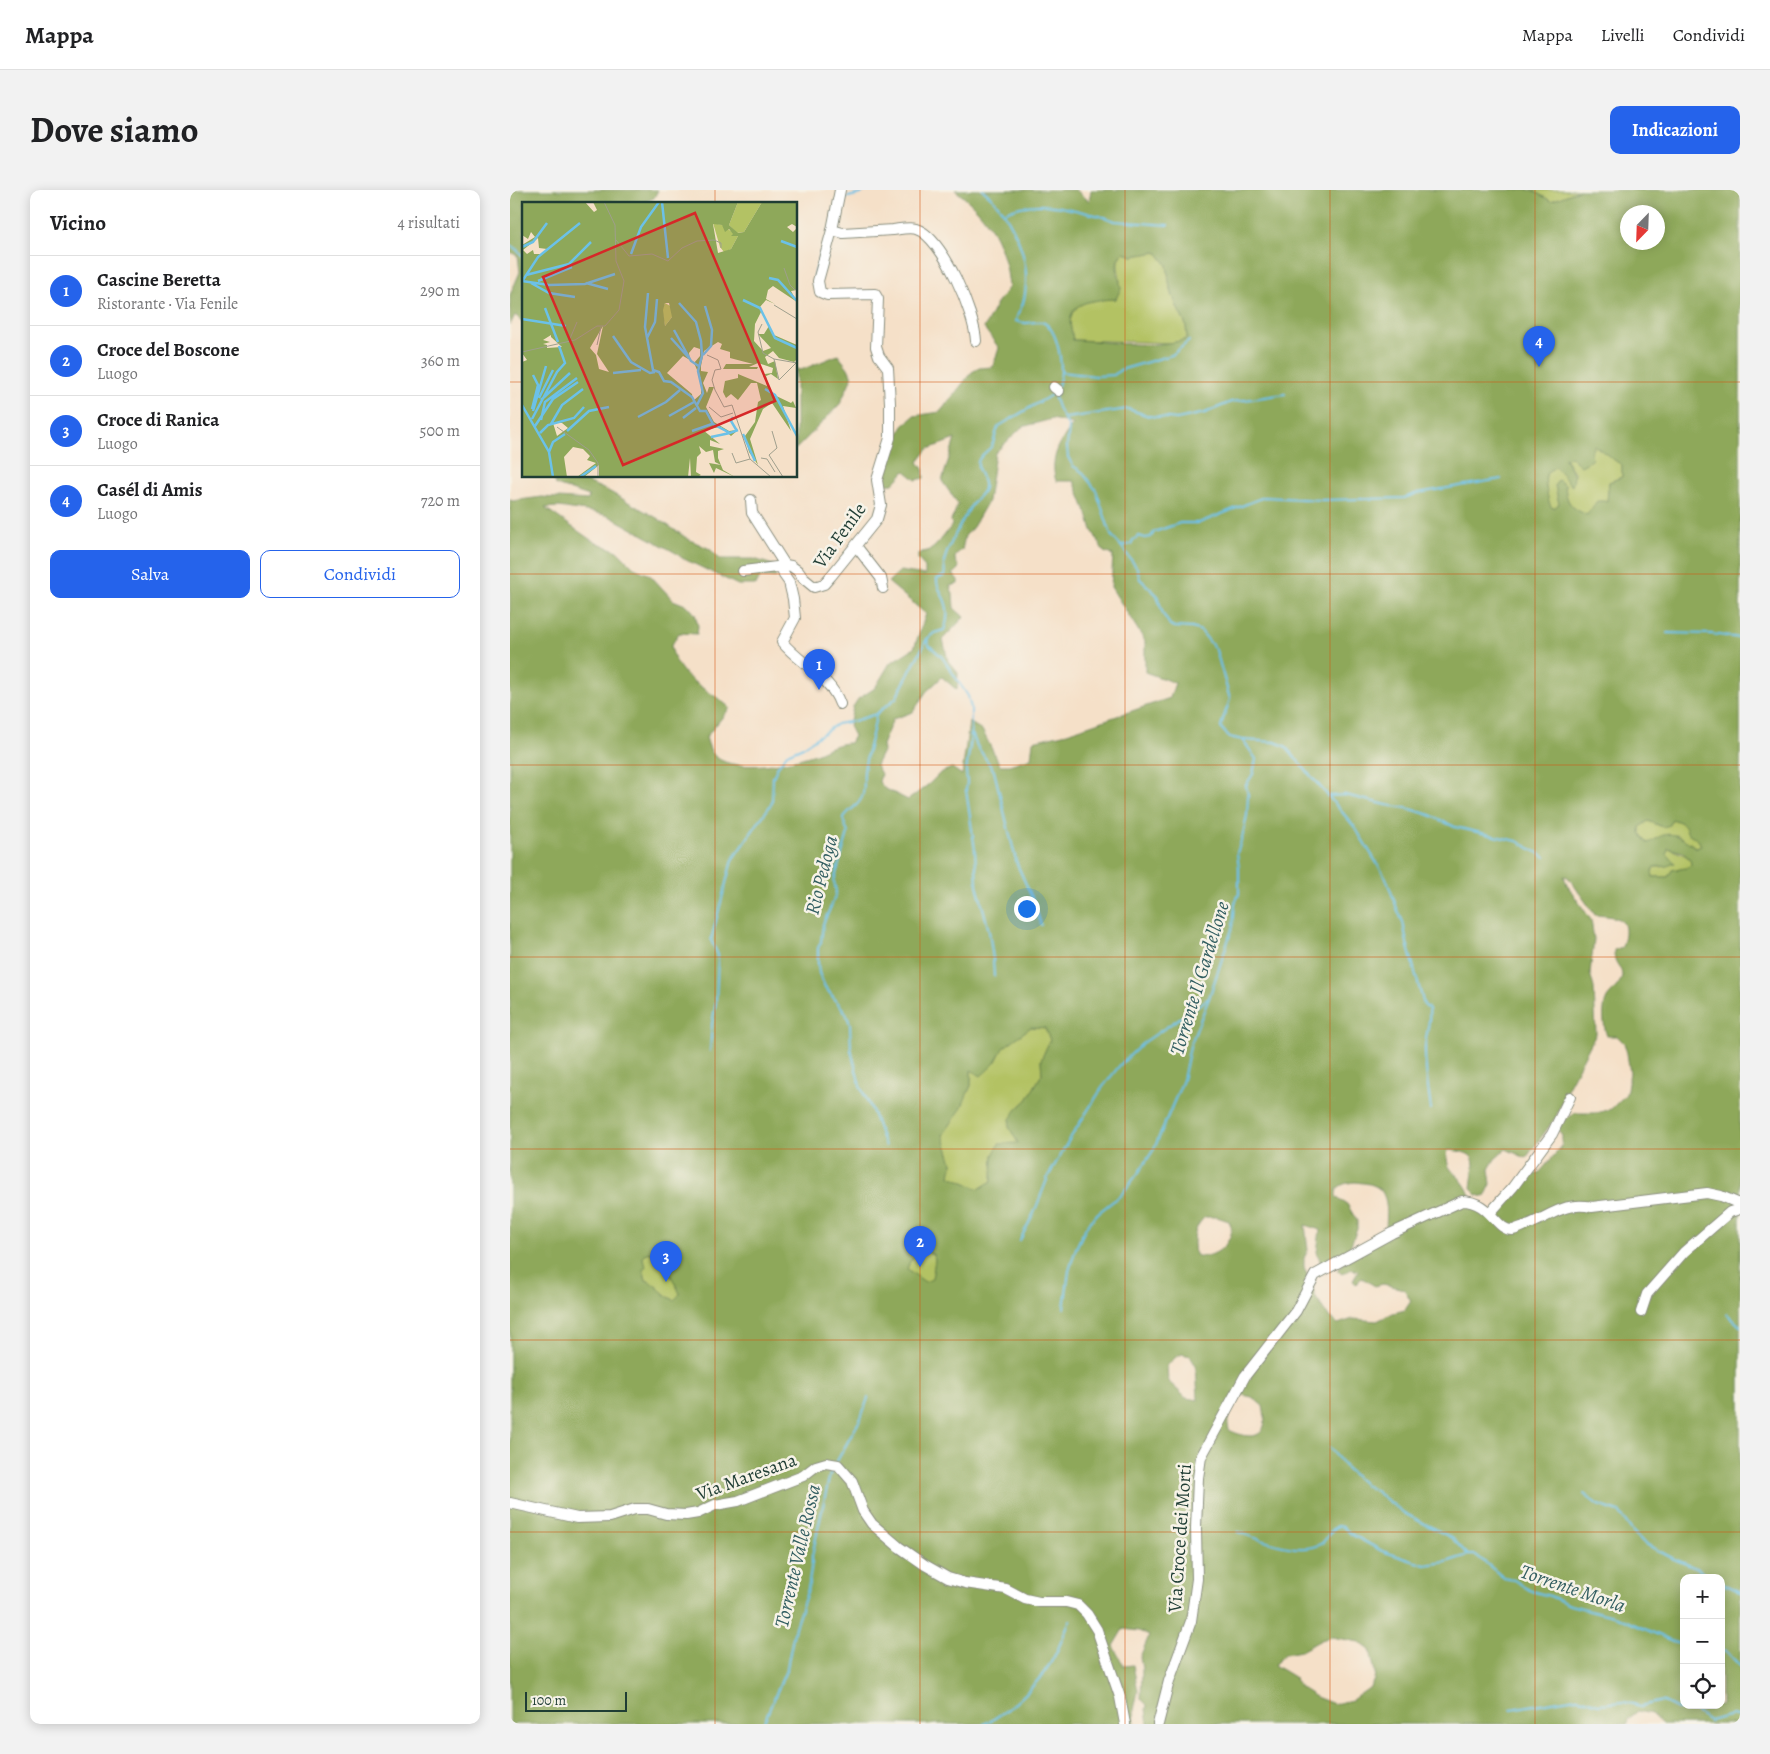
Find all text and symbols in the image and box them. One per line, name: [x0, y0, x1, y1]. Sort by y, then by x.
text: Mappa: [25, 19, 94, 51]
text: Mappa: [1522, 23, 1573, 47]
text: Livelli: [1601, 23, 1645, 47]
text: Condividi: [1673, 23, 1745, 47]
text: Dove siamo: [30, 106, 199, 154]
button: Indicazioni: [1610, 106, 1740, 154]
inset map: [522, 202, 798, 478]
north arrow: [1620, 205, 1665, 250]
text: Vicino: [50, 209, 106, 237]
text: 4 risultati: [397, 212, 460, 234]
text: Cascine Beretta: [97, 267, 221, 293]
text: 1: [63, 280, 69, 302]
text: 290 m: [420, 280, 460, 302]
text: Ristorante · Via Fenile: [97, 293, 238, 315]
pin: 4: [1523, 326, 1555, 367]
text: Croce del Boscone: [97, 337, 240, 363]
text: 2: [62, 350, 70, 372]
text: 360 m: [421, 350, 460, 372]
text: Luogo: [97, 363, 138, 385]
text: Croce di Ranica: [97, 407, 219, 433]
text: 3: [63, 420, 69, 442]
text: 500 m: [420, 420, 460, 442]
text: Luogo: [97, 433, 138, 455]
text: Casél di Amis: [97, 477, 202, 503]
text: 4: [62, 490, 70, 512]
text: 720 m: [421, 490, 460, 512]
street label: Via Fenile: [807, 498, 872, 574]
text: Luogo: [97, 503, 138, 525]
button: Salva: [50, 550, 250, 598]
button: Condividi: [260, 550, 460, 598]
pin: 1: [803, 649, 835, 690]
water label: Rio Pedoga: [799, 833, 844, 917]
your location: [1014, 896, 1040, 922]
water label: Torrente Il Gardellone: [1163, 898, 1236, 1058]
pin: 2: [904, 1226, 936, 1267]
pin: 3: [650, 1241, 682, 1282]
street label: Via Maresana: [692, 1447, 800, 1507]
street label: Via Croce dei Morti: [1162, 1463, 1198, 1614]
water label: Torrente Valle Rossa: [768, 1482, 827, 1630]
water label: Torrente Morla: [1517, 1558, 1629, 1619]
map controls: [1680, 1574, 1725, 1709]
button: +: [1680, 1574, 1725, 1619]
button: −: [1680, 1619, 1725, 1664]
button: locate: [1680, 1664, 1725, 1709]
scale bar: [525, 1689, 628, 1712]
text: 100 m: [532, 1691, 566, 1710]

